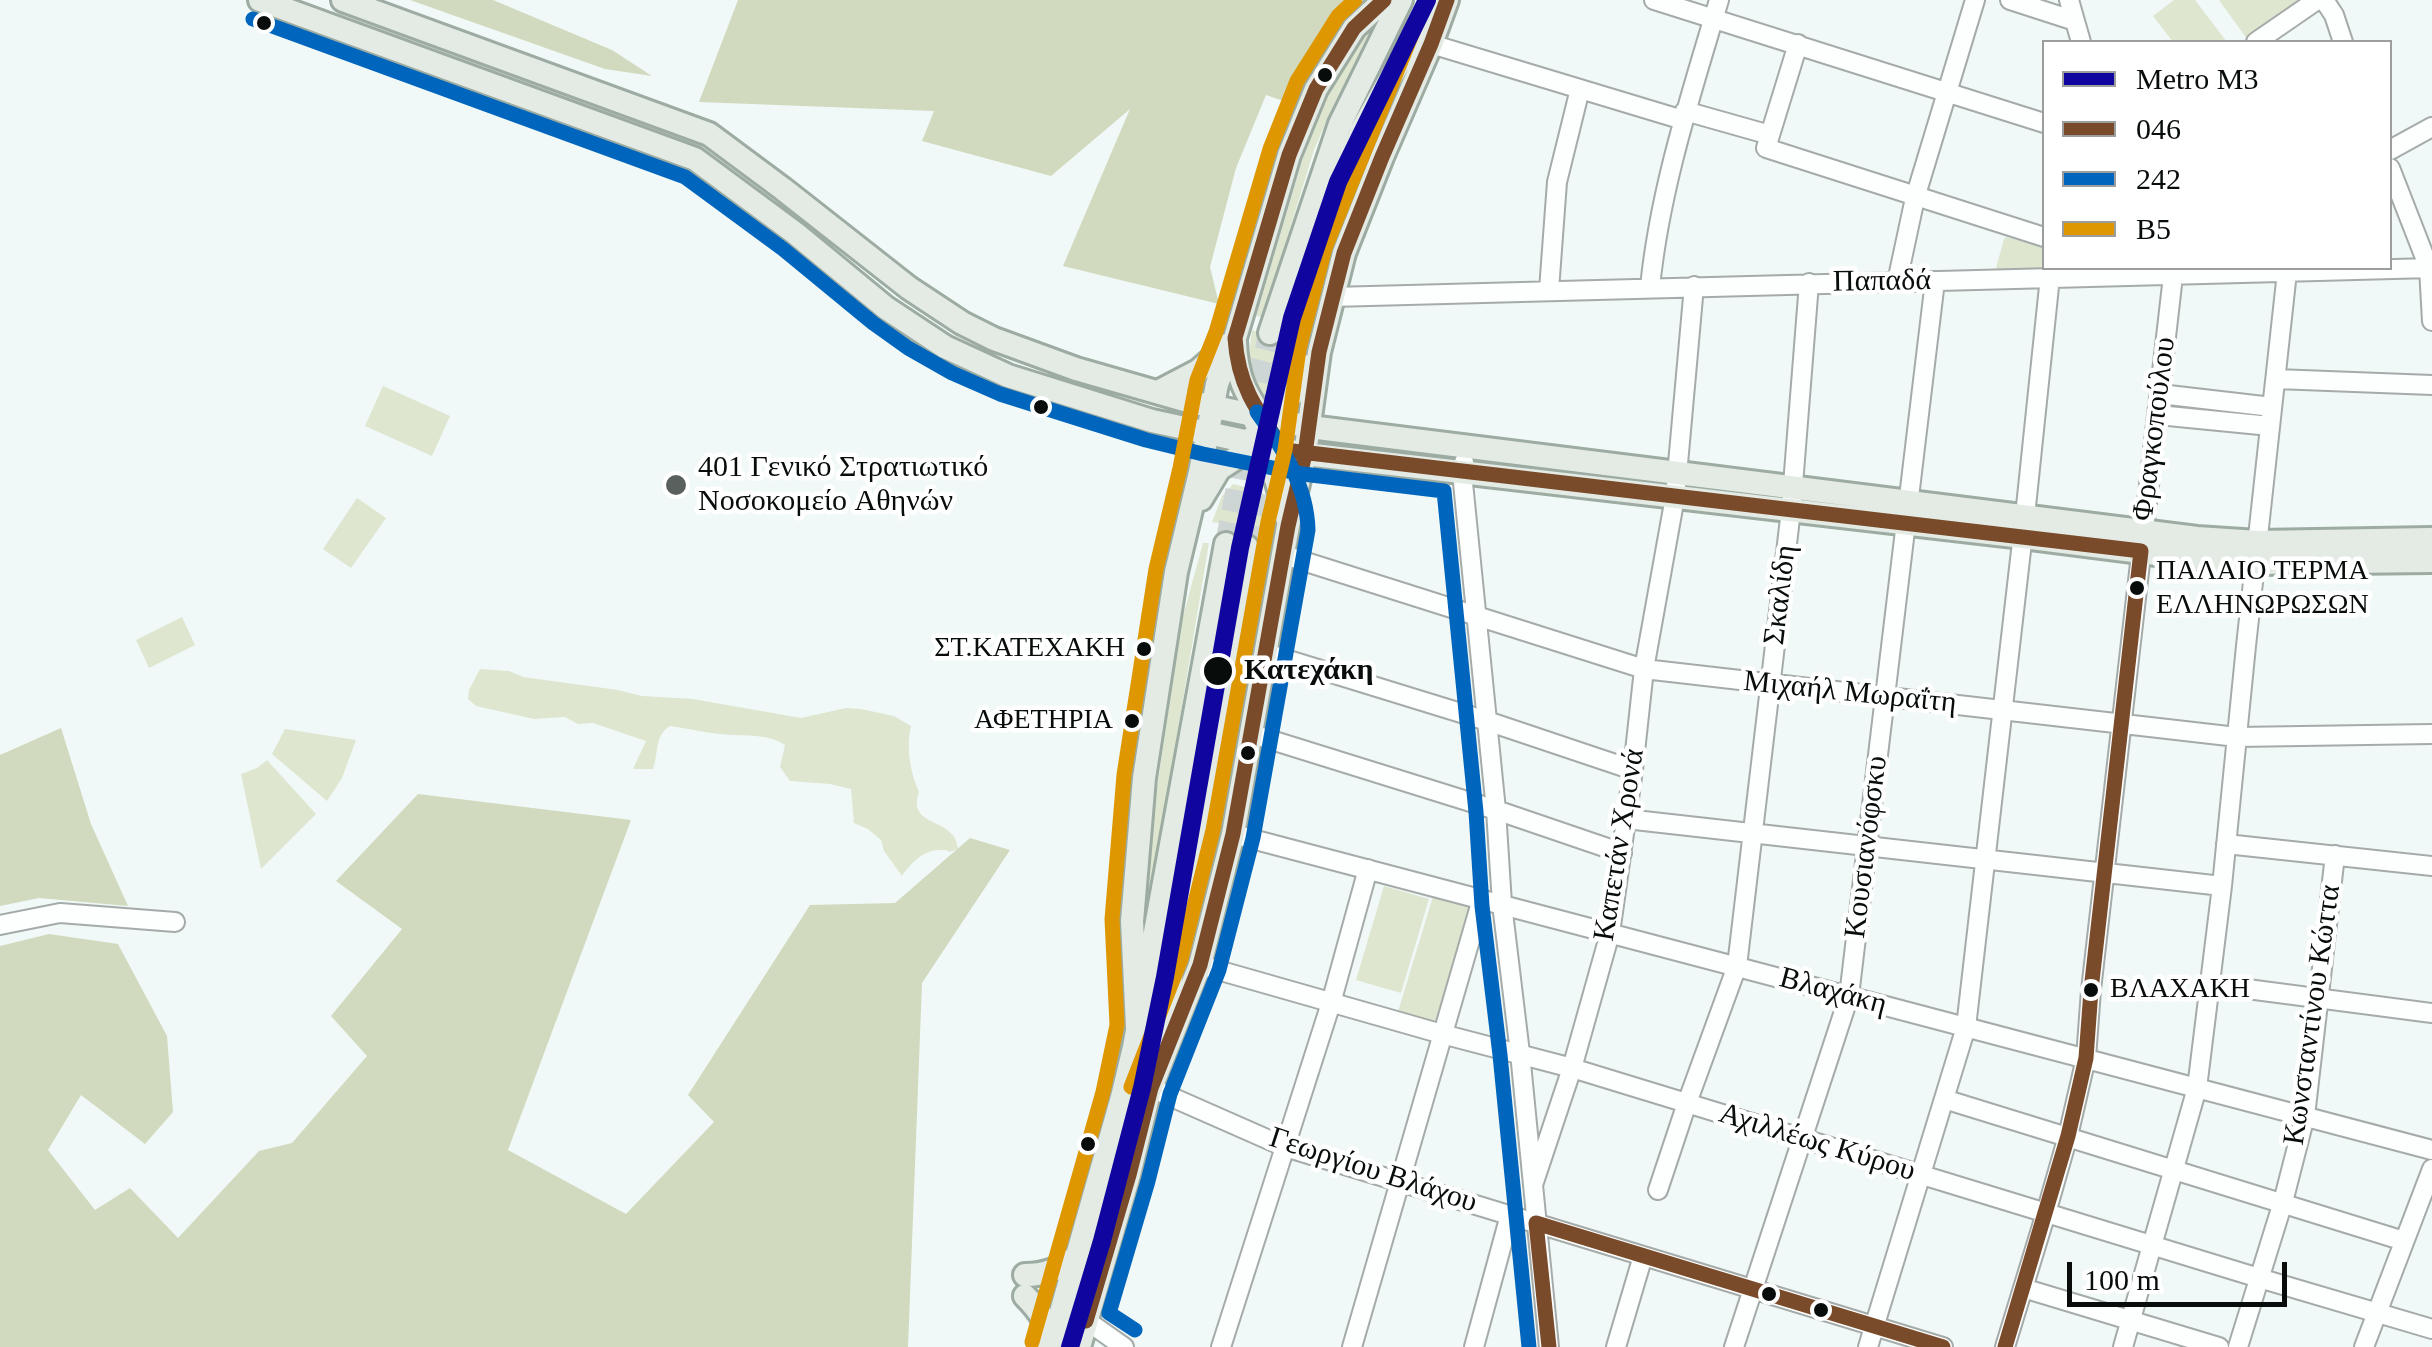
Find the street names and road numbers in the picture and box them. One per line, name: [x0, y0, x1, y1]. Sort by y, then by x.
street label: Παπαδά: [1833, 263, 1931, 301]
street label: Φραγκοπούλου: [2126, 335, 2184, 523]
street label: Σκαλίδη: [1757, 543, 1805, 647]
street label: Μιχαήλ Μωραΐτη: [1742, 664, 1958, 722]
street label: Καπετάν Χρονά: [1587, 746, 1653, 944]
street label: Κουσιανόφσκυ: [1838, 754, 1896, 940]
street label: Κωνσταντίνου Κώττα: [2277, 883, 2349, 1147]
street label: Βλαχάκη: [1775, 960, 1891, 1024]
street label: Αχιλλέως Κύρου: [1715, 1096, 1919, 1190]
street label: Γεωργίου Βλάχου: [1265, 1120, 1481, 1222]

